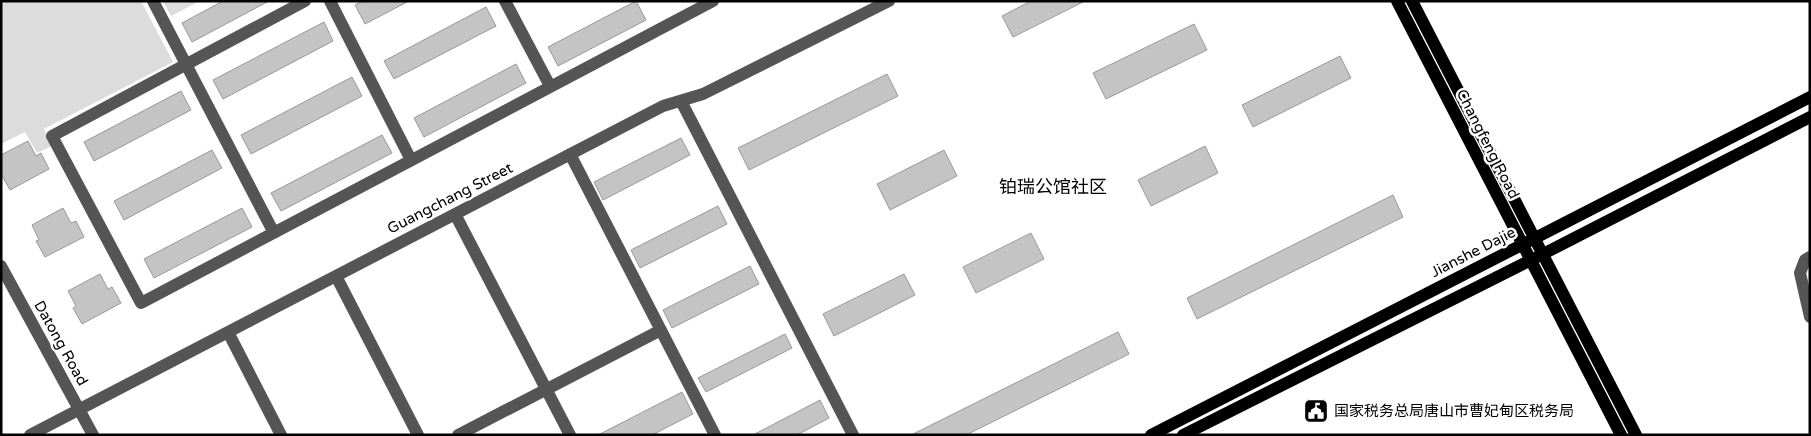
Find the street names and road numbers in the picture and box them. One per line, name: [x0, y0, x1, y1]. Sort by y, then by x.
street label: Changfeng Road: [1453, 86, 1523, 202]
street label: Guangchang Street: [384, 158, 516, 237]
street label: Jianshe Dajie: [1428, 223, 1518, 281]
street label: Datong Road: [30, 297, 92, 389]

